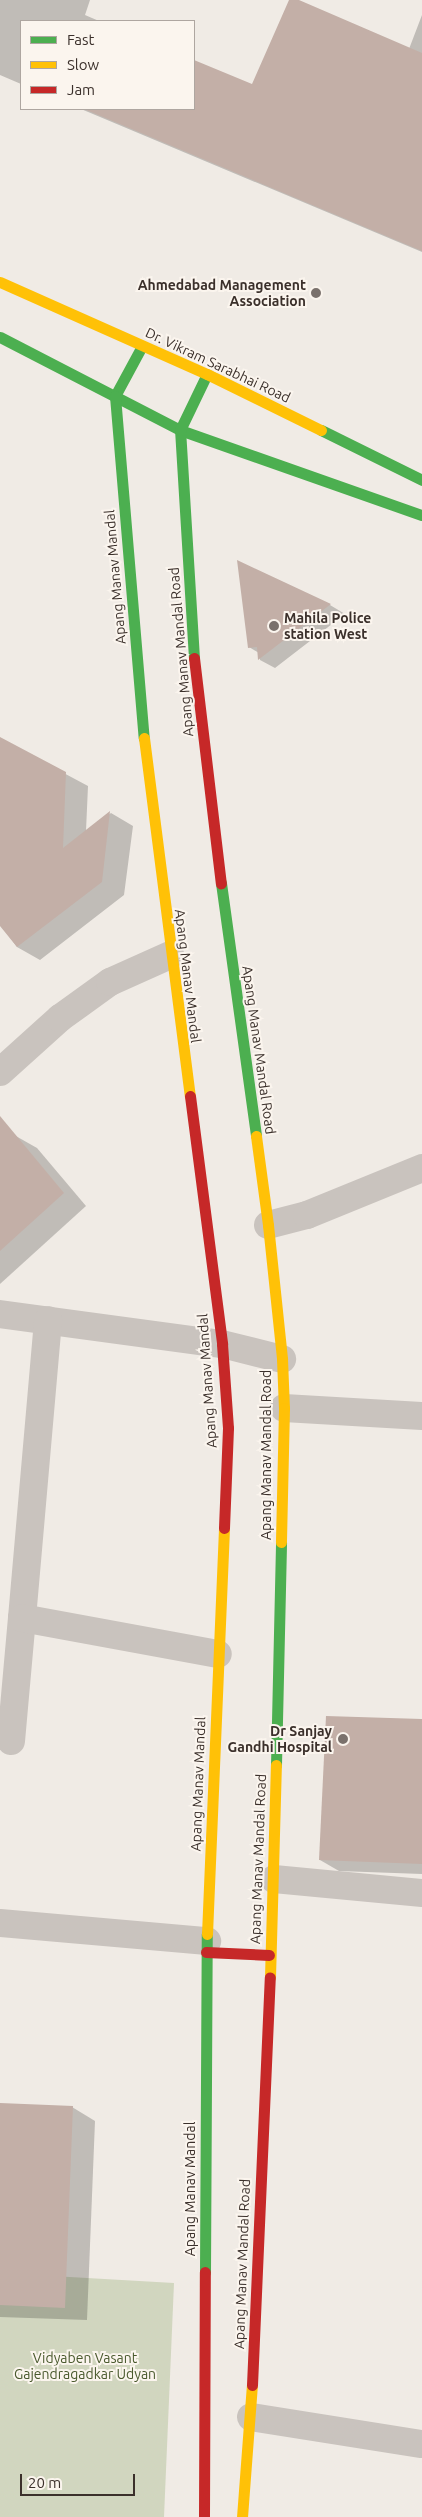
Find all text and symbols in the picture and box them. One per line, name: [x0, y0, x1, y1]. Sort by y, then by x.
legend: [20, 20, 195, 110]
text: Fast: [67, 31, 94, 48]
text: Slow: [67, 56, 99, 73]
text: Jam: [67, 81, 95, 98]
place label: Ahmedabad Management Association: [138, 277, 306, 310]
marker: Ahmedabad Management Association: [310, 287, 322, 299]
street label: Dr. Vikram Sarabhai Road: [143, 324, 293, 406]
street label: Apang Manav Mandal: [101, 509, 129, 645]
street label: Apang Manav Mandal Road: [165, 566, 197, 738]
place label: Mahila Police station West: [284, 610, 371, 642]
marker: Mahila Police station West: [268, 620, 280, 632]
street label: Apang Manav Mandal: [171, 908, 205, 1044]
street label: Apang Manav Mandal Road: [239, 965, 279, 1135]
street label: Apang Manav Mandal: [194, 1313, 220, 1449]
street label: Apang Manav Mandal Road: [258, 1370, 274, 1540]
street label: Apang Manav Mandal: [187, 1716, 209, 1852]
place label: Dr Sanjay Gandhi Hospital: [228, 1723, 332, 1755]
marker: Dr Sanjay Gandhi Hospital: [336, 1732, 350, 1746]
street label: Apang Manav Mandal Road: [247, 1774, 269, 1944]
street label: Apang Manav Mandal: [182, 2122, 198, 2256]
street label: Apang Manav Mandal Road: [231, 2179, 253, 2349]
park label: Vidyaben Vasant Gajendragadkar Udyan: [14, 2350, 156, 2382]
scale bar: [22, 2464, 138, 2496]
text: 20 m: [28, 2474, 61, 2491]

